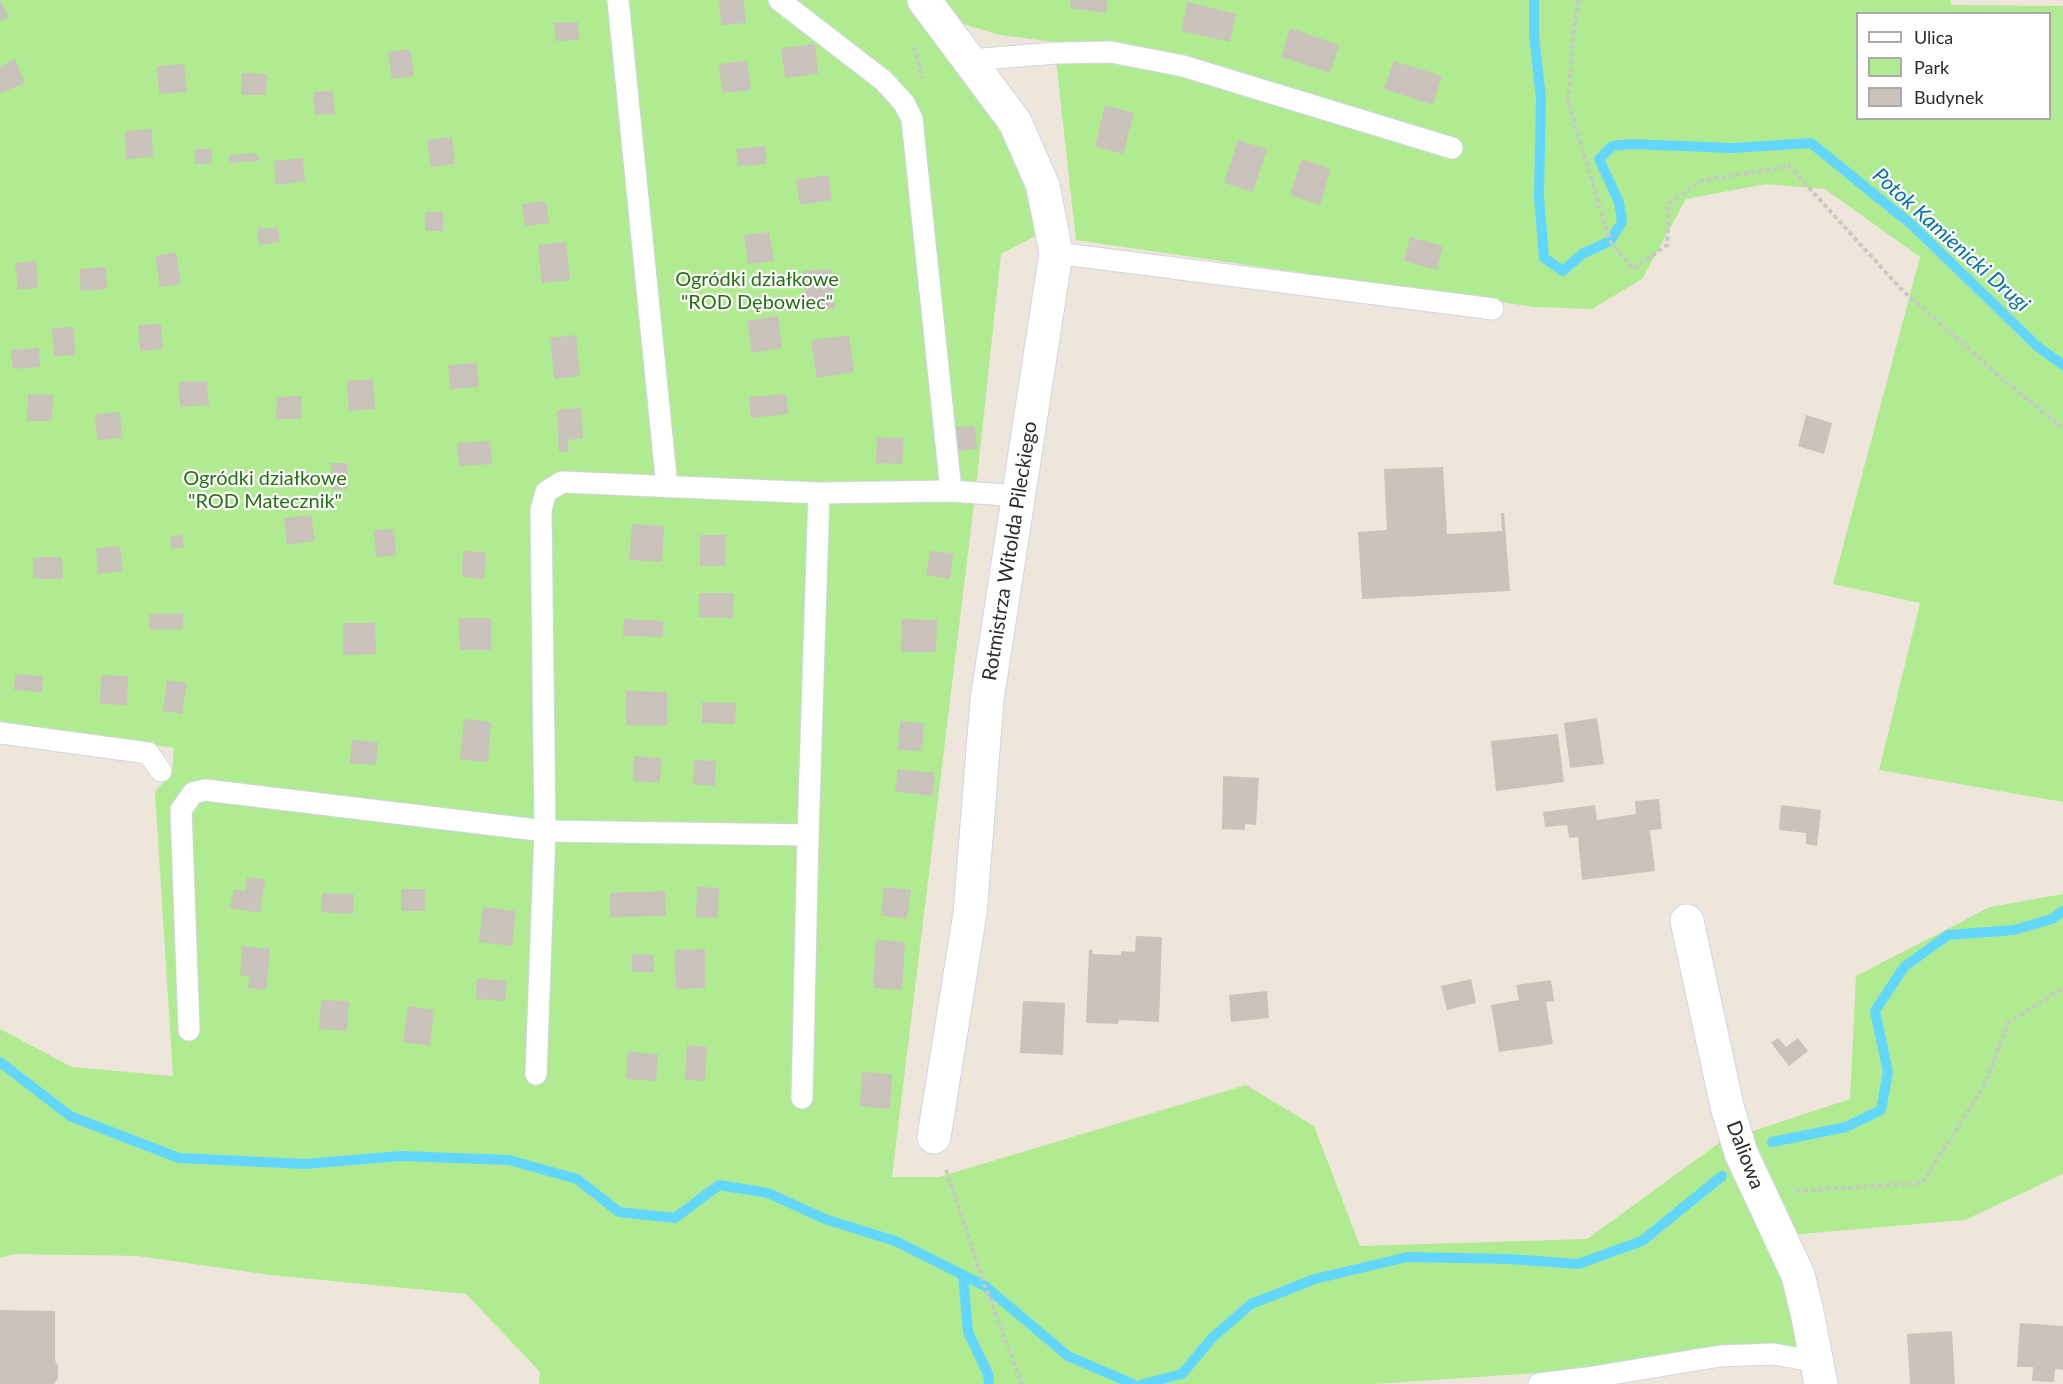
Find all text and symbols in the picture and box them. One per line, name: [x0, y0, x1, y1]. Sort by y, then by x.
legend: [1856, 12, 2051, 120]
text: Ulica: [1914, 26, 1953, 48]
text: Park: [1914, 56, 1949, 78]
text: Budynek: [1914, 86, 1984, 108]
water label: Potok Kamienicki Drugi: [1867, 163, 2035, 317]
park label: Ogródki działkowe "ROD Dębowiec": [675, 268, 839, 315]
street label: Rotmistrza Witolda Pileckiego: [978, 420, 1042, 682]
park label: Ogródki działkowe "ROD Matecznik": [183, 467, 347, 514]
street label: Daliowa: [1721, 1117, 1769, 1193]

